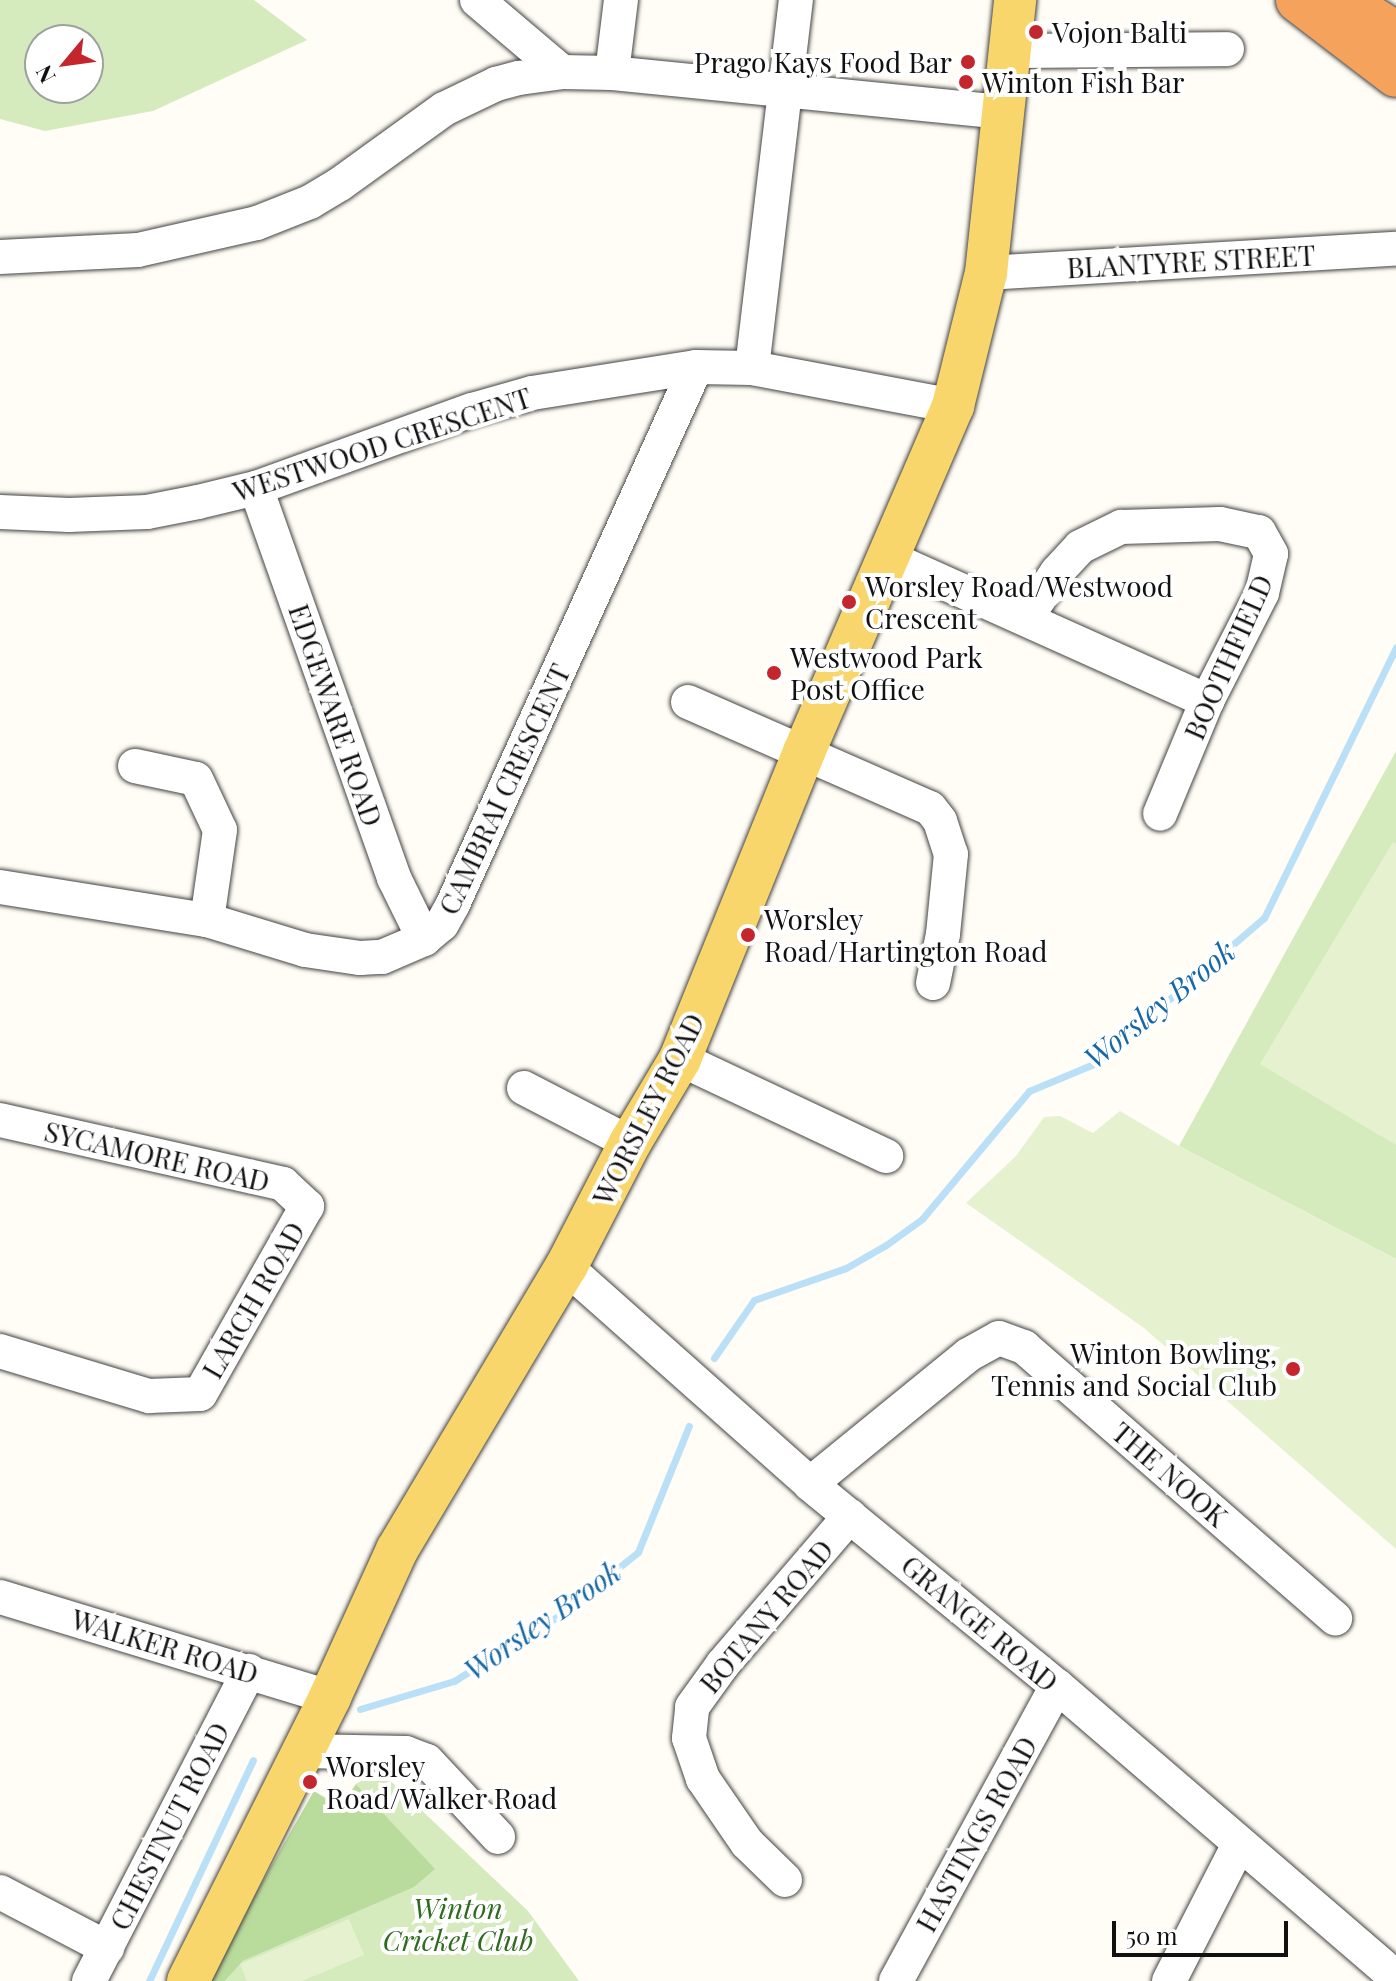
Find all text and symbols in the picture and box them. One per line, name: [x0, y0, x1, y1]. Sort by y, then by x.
place label: Vojon Balti: [1052, 15, 1187, 49]
marker: Vojon Balti: [1027, 23, 1045, 41]
north arrow: [24, 24, 104, 104]
place label: Prago Kays Food Bar: [694, 45, 952, 79]
marker: Prago Kays Food Bar: [959, 53, 977, 71]
text: N: [28, 60, 62, 89]
place label: Winton Fish Bar: [982, 65, 1184, 99]
marker: Winton Fish Bar: [957, 73, 975, 91]
street label: BLANTYRE STREET: [1066, 238, 1316, 284]
street label: WESTWOOD CRESCENT: [229, 380, 535, 508]
place label: Worsley Road/Westwood Crescent: [865, 569, 1174, 635]
street label: BOOTHFIELD: [1177, 569, 1279, 745]
marker: Worsley Road/Westwood Crescent: [840, 593, 858, 611]
street label: EDGEWARE ROAD: [282, 599, 390, 831]
place label: Westwood Park Post Office: [790, 640, 983, 706]
street label: CAMBRAI CRESCENT: [431, 658, 577, 920]
marker: Westwood Park Post Office: [765, 664, 783, 682]
place label: Worsley Road/Hartington Road: [764, 902, 1048, 968]
marker: Worsley Road/Hartington Road: [739, 926, 757, 944]
water label: Worsley Brook: [1076, 932, 1242, 1076]
street label: WORSLEY ROAD: [585, 1007, 711, 1211]
street label: SYCAMORE ROAD: [41, 1114, 273, 1198]
street label: LARCH ROAD: [195, 1216, 311, 1384]
place label: Winton Bowling, Tennis and Social Club: [991, 1336, 1277, 1402]
marker: Winton Bowling, Tennis and Social Club: [1284, 1360, 1302, 1378]
street label: THE NOOK: [1105, 1415, 1235, 1533]
street label: BOTANY ROAD: [692, 1532, 840, 1700]
street label: GRANGE ROAD: [895, 1548, 1065, 1698]
water label: Worsley Brook: [457, 1553, 627, 1687]
street label: WALKER ROAD: [68, 1602, 262, 1690]
street label: CHESTNUT ROAD: [102, 1716, 236, 1936]
street label: HASTINGS ROAD: [908, 1731, 1044, 1937]
place label: Worsley Road/Walker Road: [326, 1749, 558, 1815]
marker: Worsley Road/Walker Road: [301, 1773, 319, 1791]
park label: Winton Cricket Club: [383, 1891, 533, 1957]
scale bar: [1116, 1905, 1292, 1955]
text: 50 m: [1126, 1919, 1178, 1951]

